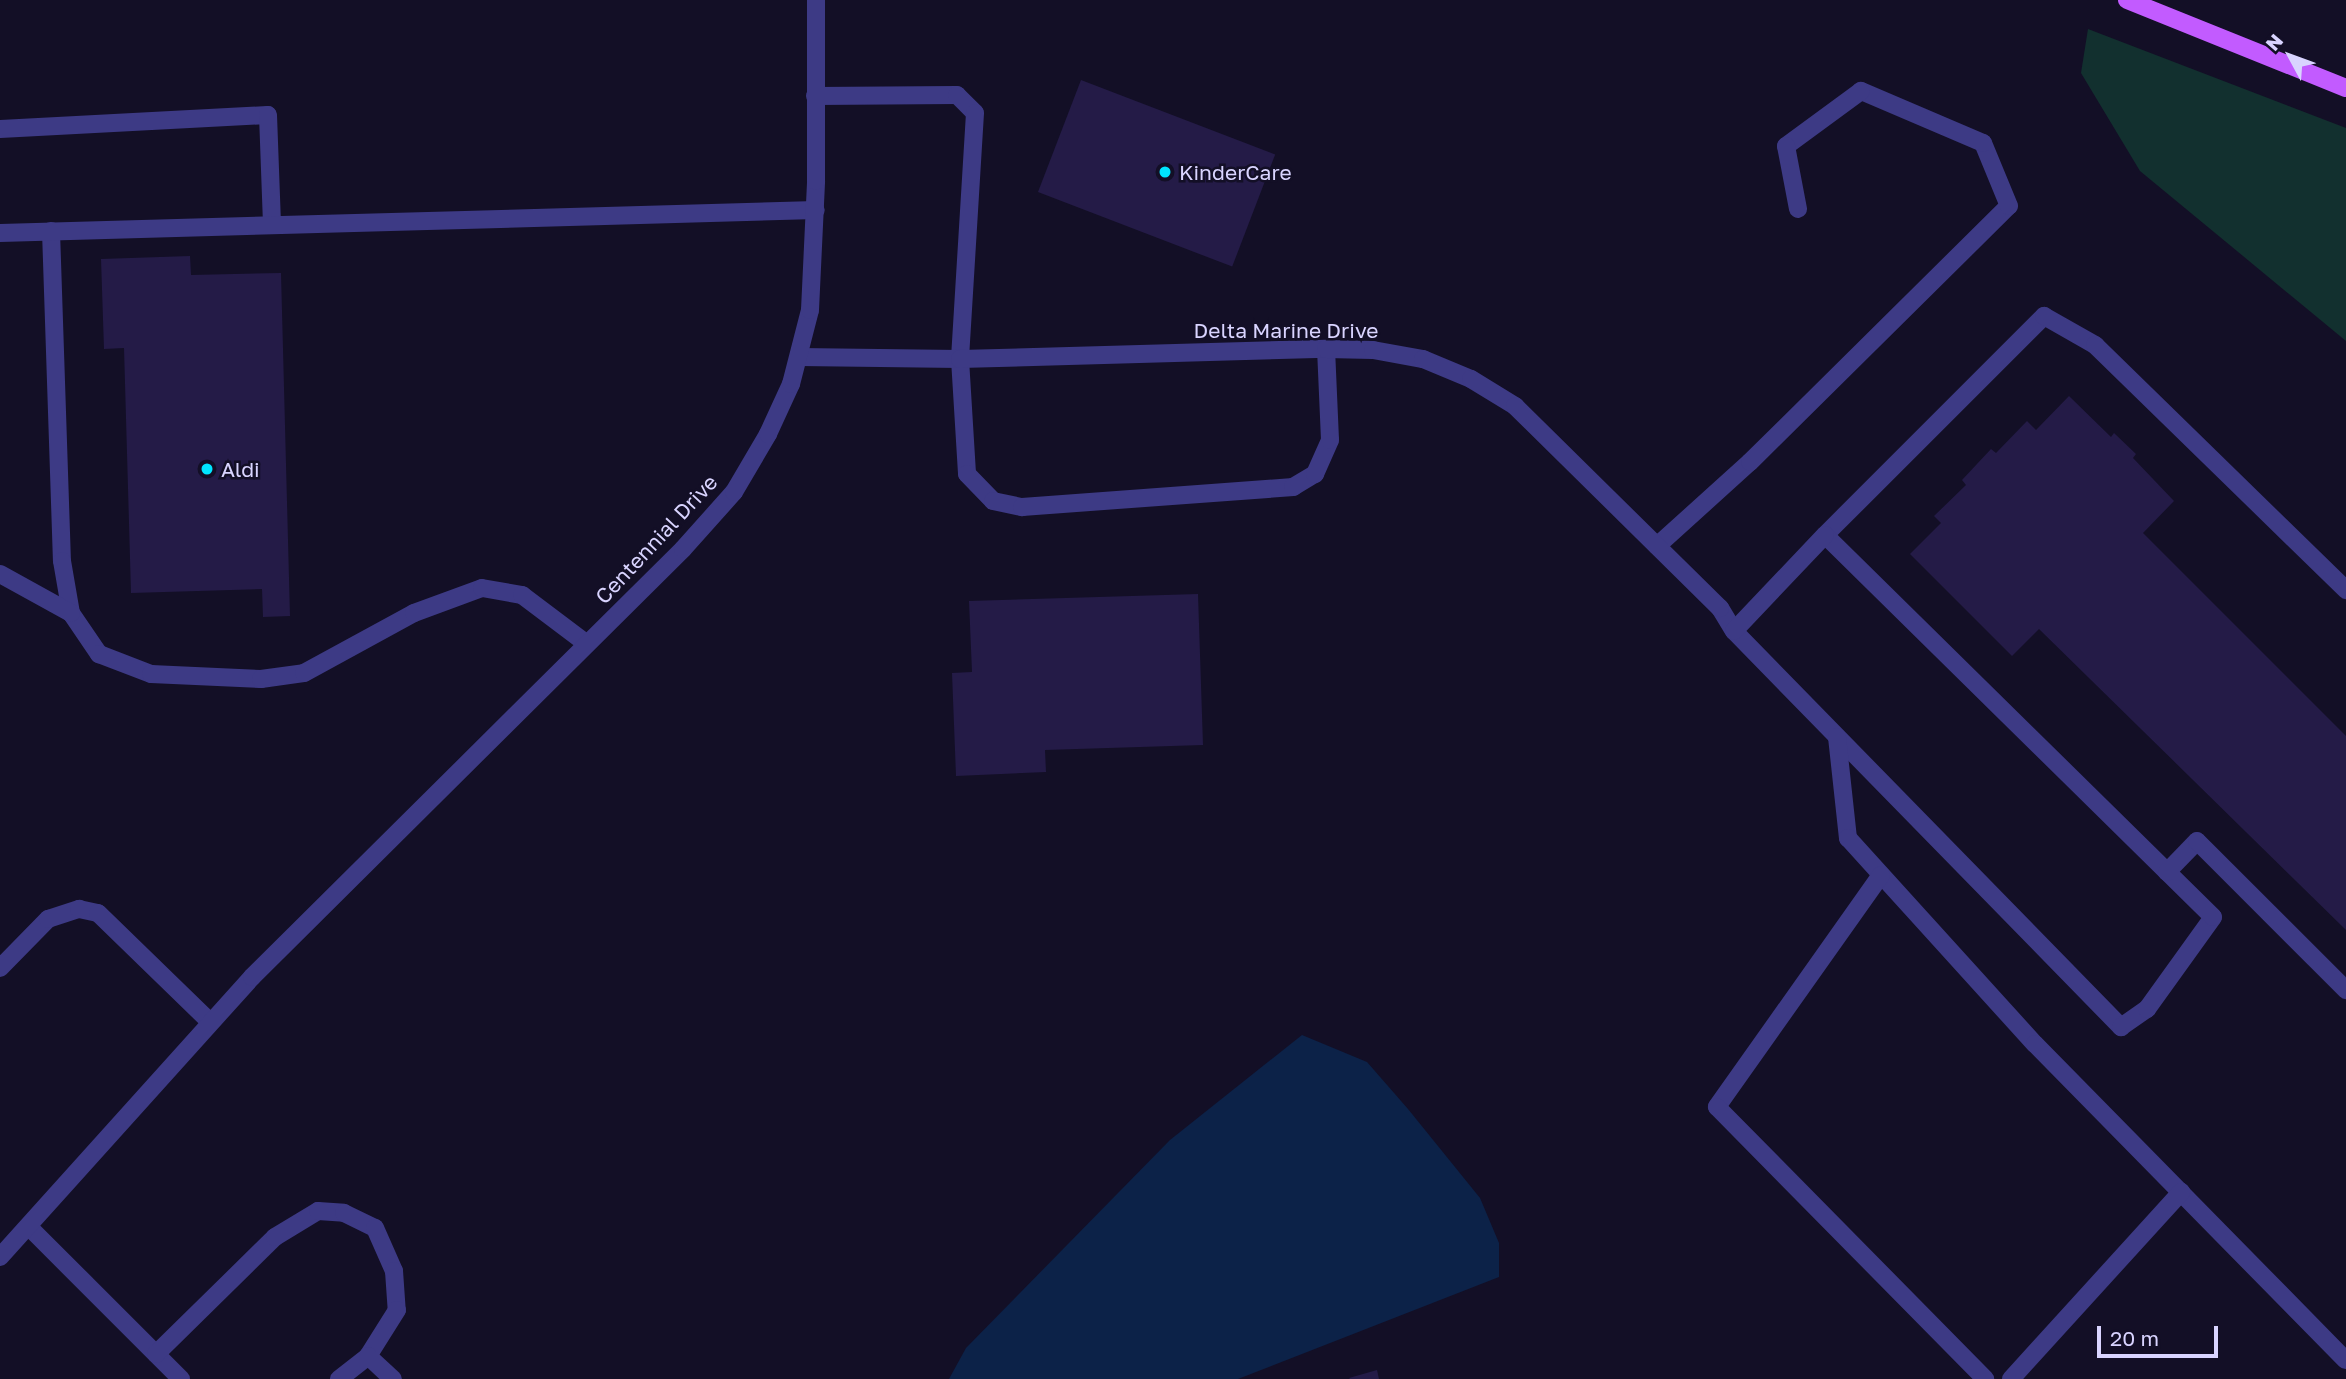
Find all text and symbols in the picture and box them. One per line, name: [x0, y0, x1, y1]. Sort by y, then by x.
north arrow: [2255, 21, 2325, 91]
text: N: [2260, 29, 2287, 55]
place label: KinderCare: [1179, 159, 1292, 185]
marker: KinderCare: [1157, 164, 1173, 180]
street label: Delta Marine Drive: [1194, 317, 1378, 343]
place label: Aldi: [221, 456, 260, 482]
marker: Aldi: [199, 461, 215, 477]
street label: Centennial Drive: [590, 469, 722, 609]
scale bar: [2101, 1312, 2222, 1356]
text: 20 m: [2110, 1325, 2159, 1351]

